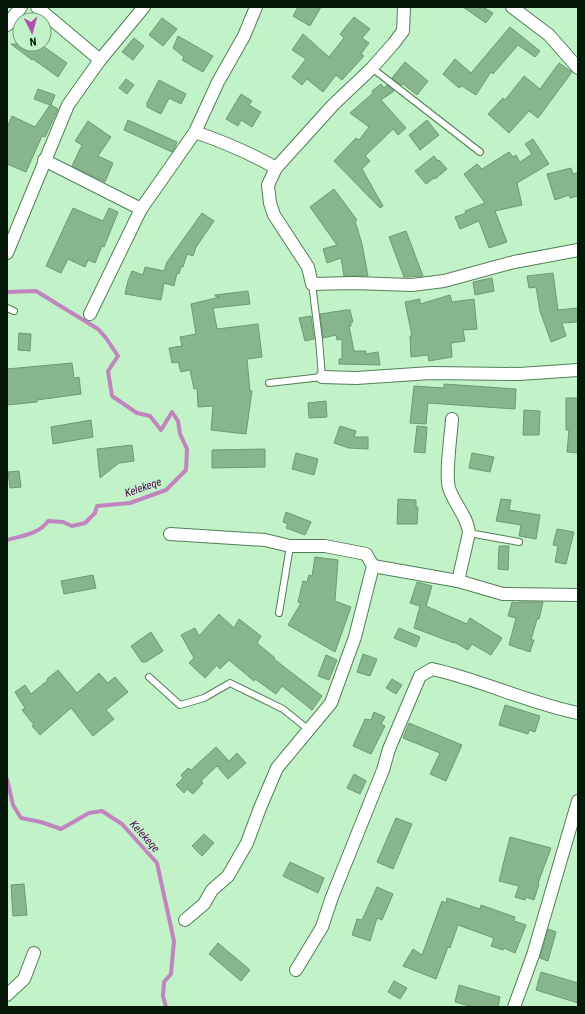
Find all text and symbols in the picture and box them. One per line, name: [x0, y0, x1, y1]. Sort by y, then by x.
north arrow: [12, 12, 52, 52]
text: N: [29, 35, 37, 48]
water label: Kelekeqe: [123, 475, 163, 500]
water label: Kelekeqe: [127, 818, 162, 855]

